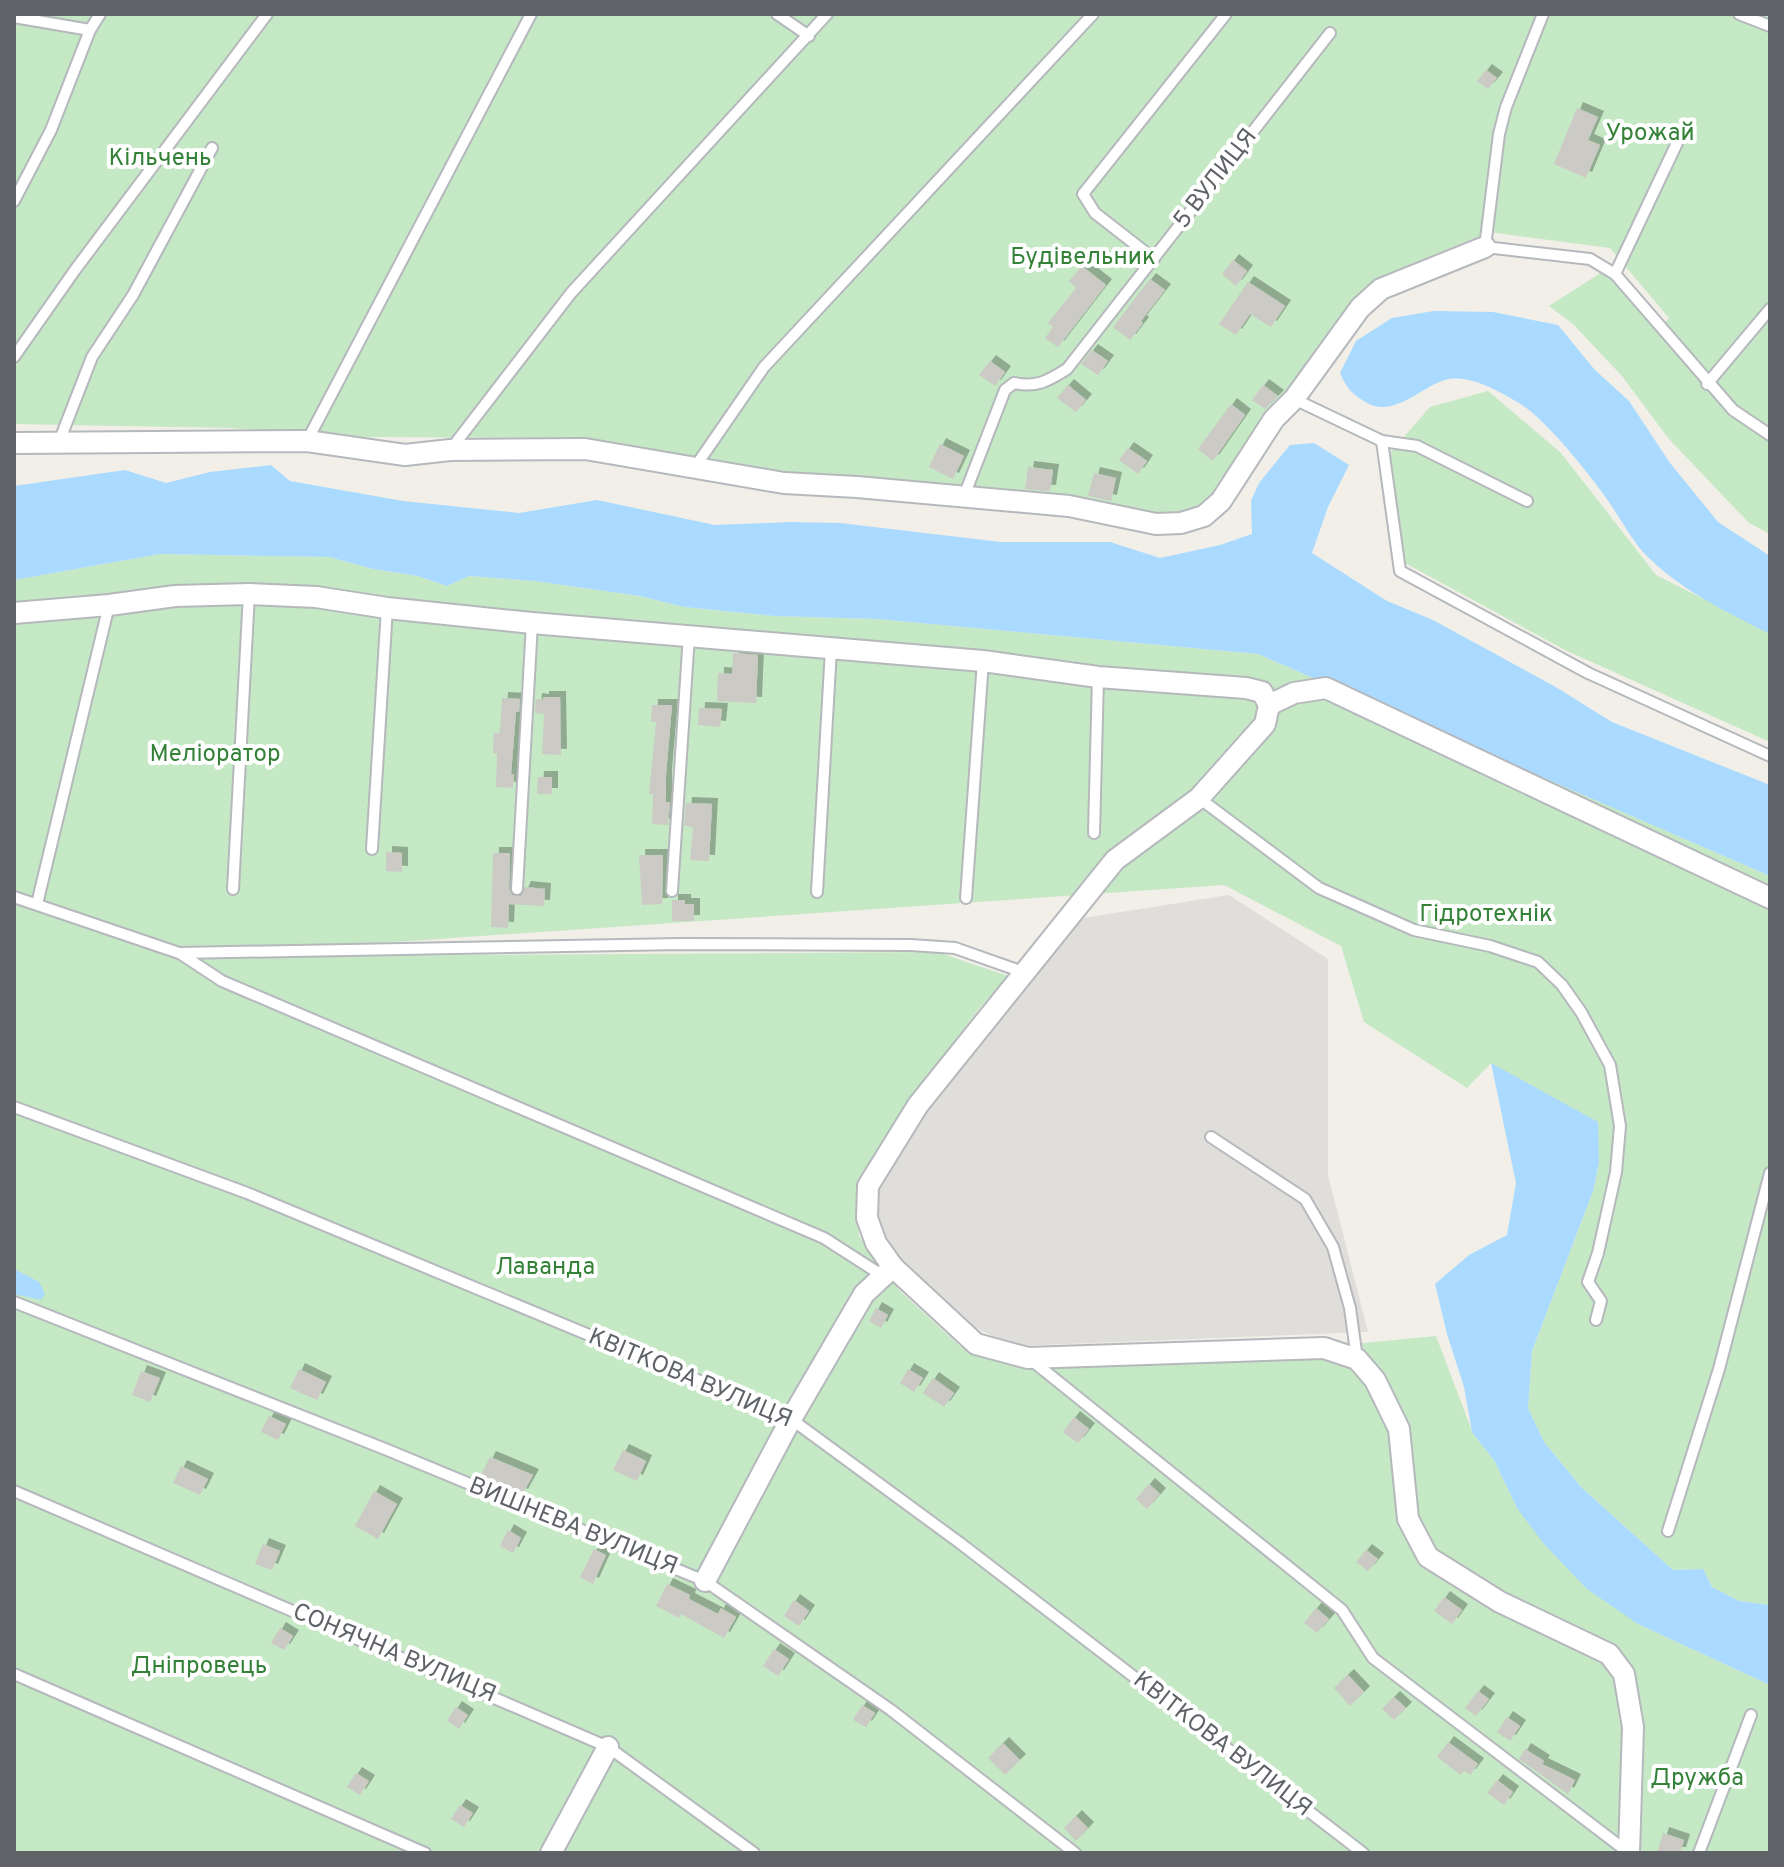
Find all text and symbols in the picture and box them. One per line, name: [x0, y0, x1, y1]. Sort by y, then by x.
park label: Урожай: [1605, 119, 1695, 149]
street label: 5 ВУЛИЦЯ: [1168, 123, 1264, 235]
park label: Кільчень: [109, 144, 212, 174]
park label: Будівельник: [1010, 243, 1156, 273]
park label: Меліоратор: [149, 740, 281, 770]
park label: Гідротехнік: [1419, 900, 1553, 930]
park label: Лаванда: [495, 1253, 595, 1283]
street label: КВІТКОВА ВУЛИЦЯ: [583, 1322, 797, 1436]
street label: ВИШНЕВА ВУЛИЦЯ: [464, 1471, 682, 1583]
street label: СОНЯЧНА ВУЛИЦЯ: [288, 1598, 500, 1710]
park label: Дніпровець: [131, 1652, 267, 1682]
street label: КВІТКОВА ВУЛИЦЯ: [1127, 1666, 1317, 1824]
park label: Дружба: [1650, 1764, 1744, 1794]

